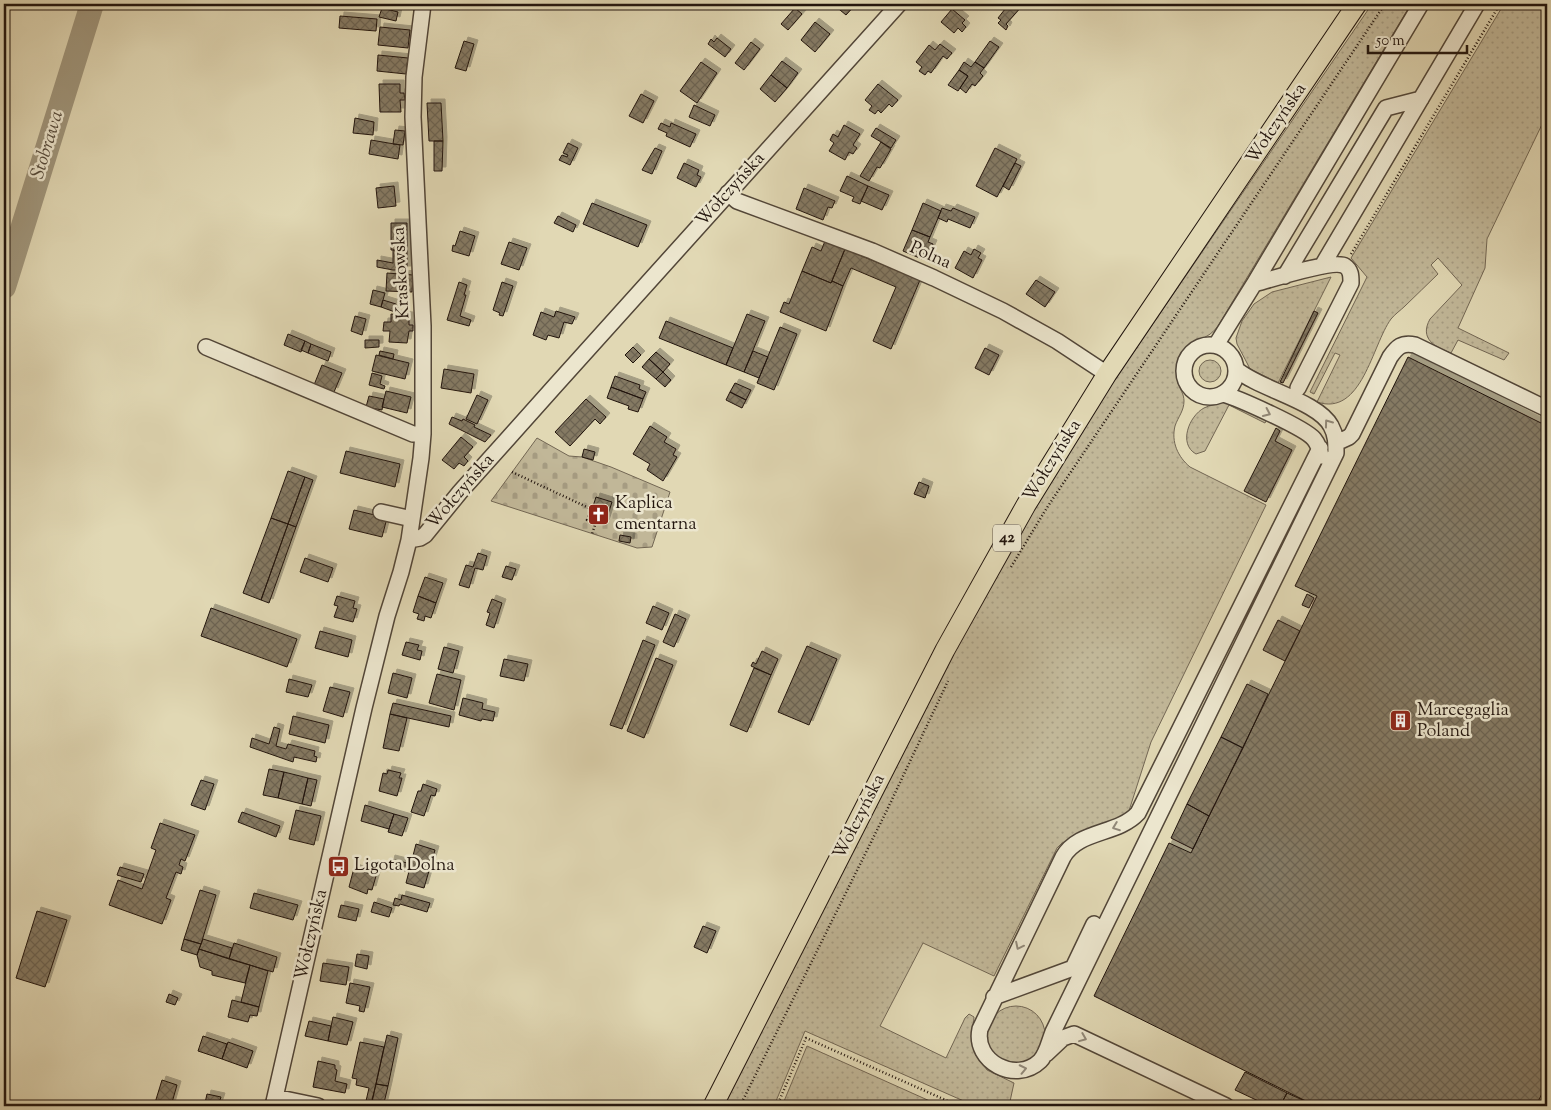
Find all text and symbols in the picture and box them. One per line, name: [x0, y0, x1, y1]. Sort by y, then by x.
scale bar: [1368, 22, 1467, 54]
text: 50 m: [1375, 31, 1405, 52]
street label: Wołczyńska: [1240, 78, 1314, 170]
water label: Stobrawa: [25, 108, 71, 182]
street label: Wołczyńska: [690, 147, 772, 233]
street label: Kraskowska: [387, 226, 417, 320]
street label: Polna: [905, 235, 955, 277]
one-way arrow: [1261, 407, 1270, 417]
street label: Wołczyńska: [1017, 415, 1089, 507]
one-way arrow: [1325, 419, 1334, 429]
street label: Wołczyńska: [421, 449, 501, 535]
place label: Kaplica cmentarna: [615, 491, 697, 538]
church icon: Kaplica cmentarna: [587, 502, 611, 526]
road number: 42: [993, 524, 1021, 552]
place label: Marcegaglia Poland: [1417, 698, 1509, 745]
building icon: Marcegaglia Poland: [1389, 709, 1413, 733]
street label: Wołczyńska: [827, 770, 893, 864]
one-way arrow: [1113, 821, 1121, 831]
place label: Ligota Dolna: [354, 853, 455, 879]
bus stop icon: Ligota Dolna: [326, 854, 350, 878]
street label: Wołczyńska: [289, 887, 335, 983]
one-way arrow: [1015, 941, 1025, 950]
one-way arrow: [1078, 1031, 1087, 1042]
one-way arrow: [1019, 1064, 1027, 1075]

